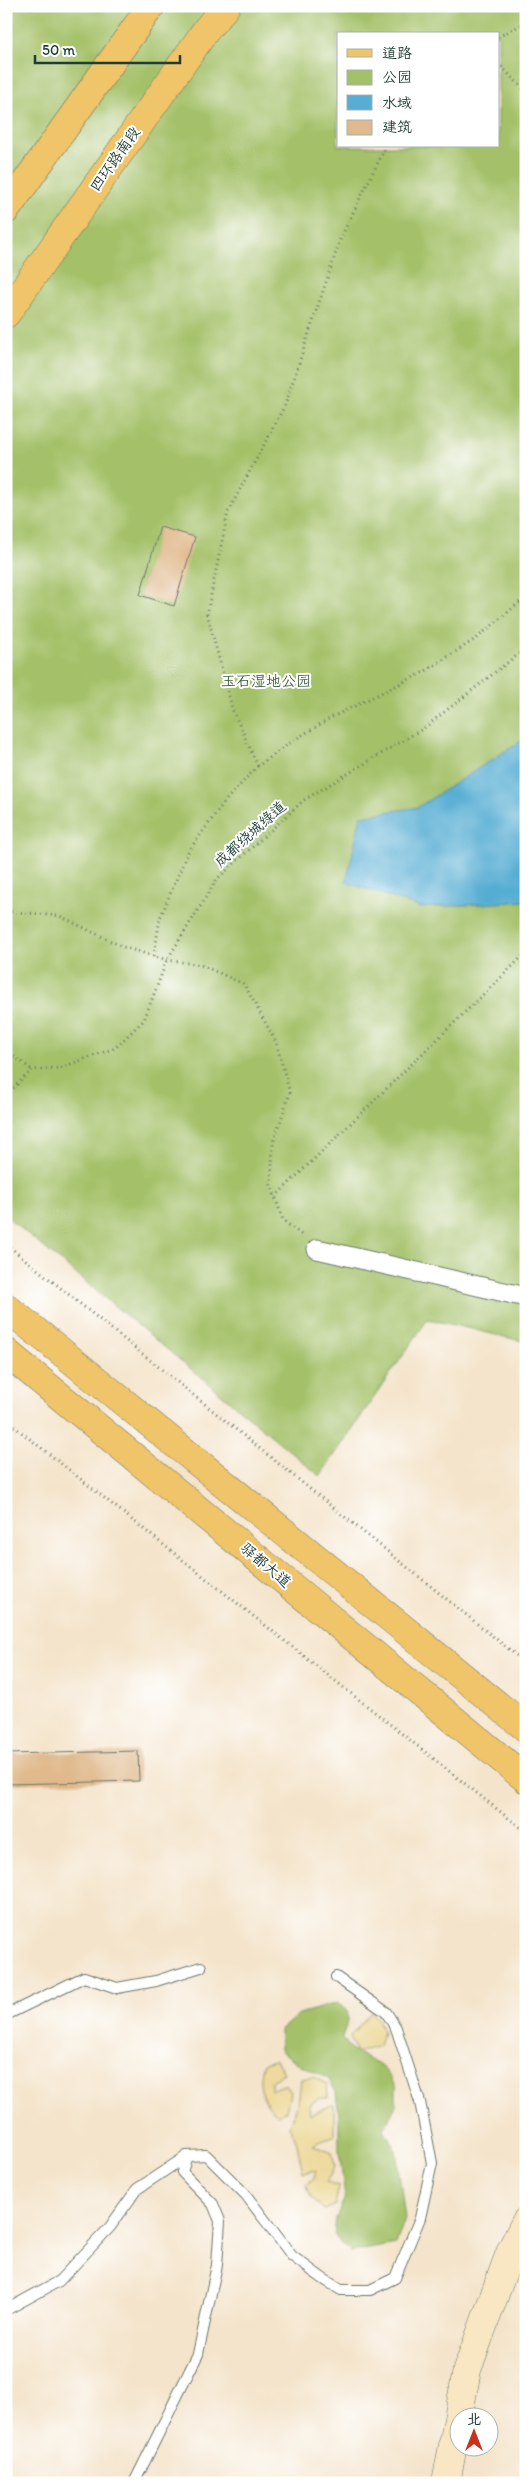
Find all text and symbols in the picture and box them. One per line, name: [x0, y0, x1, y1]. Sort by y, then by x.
scale bar: [35, 32, 180, 64]
legend: [337, 32, 500, 148]
text: 50 m: [42, 41, 75, 59]
text: 道路: [382, 44, 412, 62]
text: 公园: [382, 68, 412, 86]
text: 水域: [382, 94, 412, 112]
text: 建筑: [382, 118, 412, 136]
street label: 四环路南段: [86, 123, 144, 195]
park label: 玉石湿地公园: [221, 672, 311, 690]
street label: 成都绕城绿道: [211, 797, 289, 871]
street label: 驿都大道: [237, 1539, 295, 1591]
north arrow: [450, 2406, 500, 2456]
text: 北: [467, 2411, 481, 2428]

